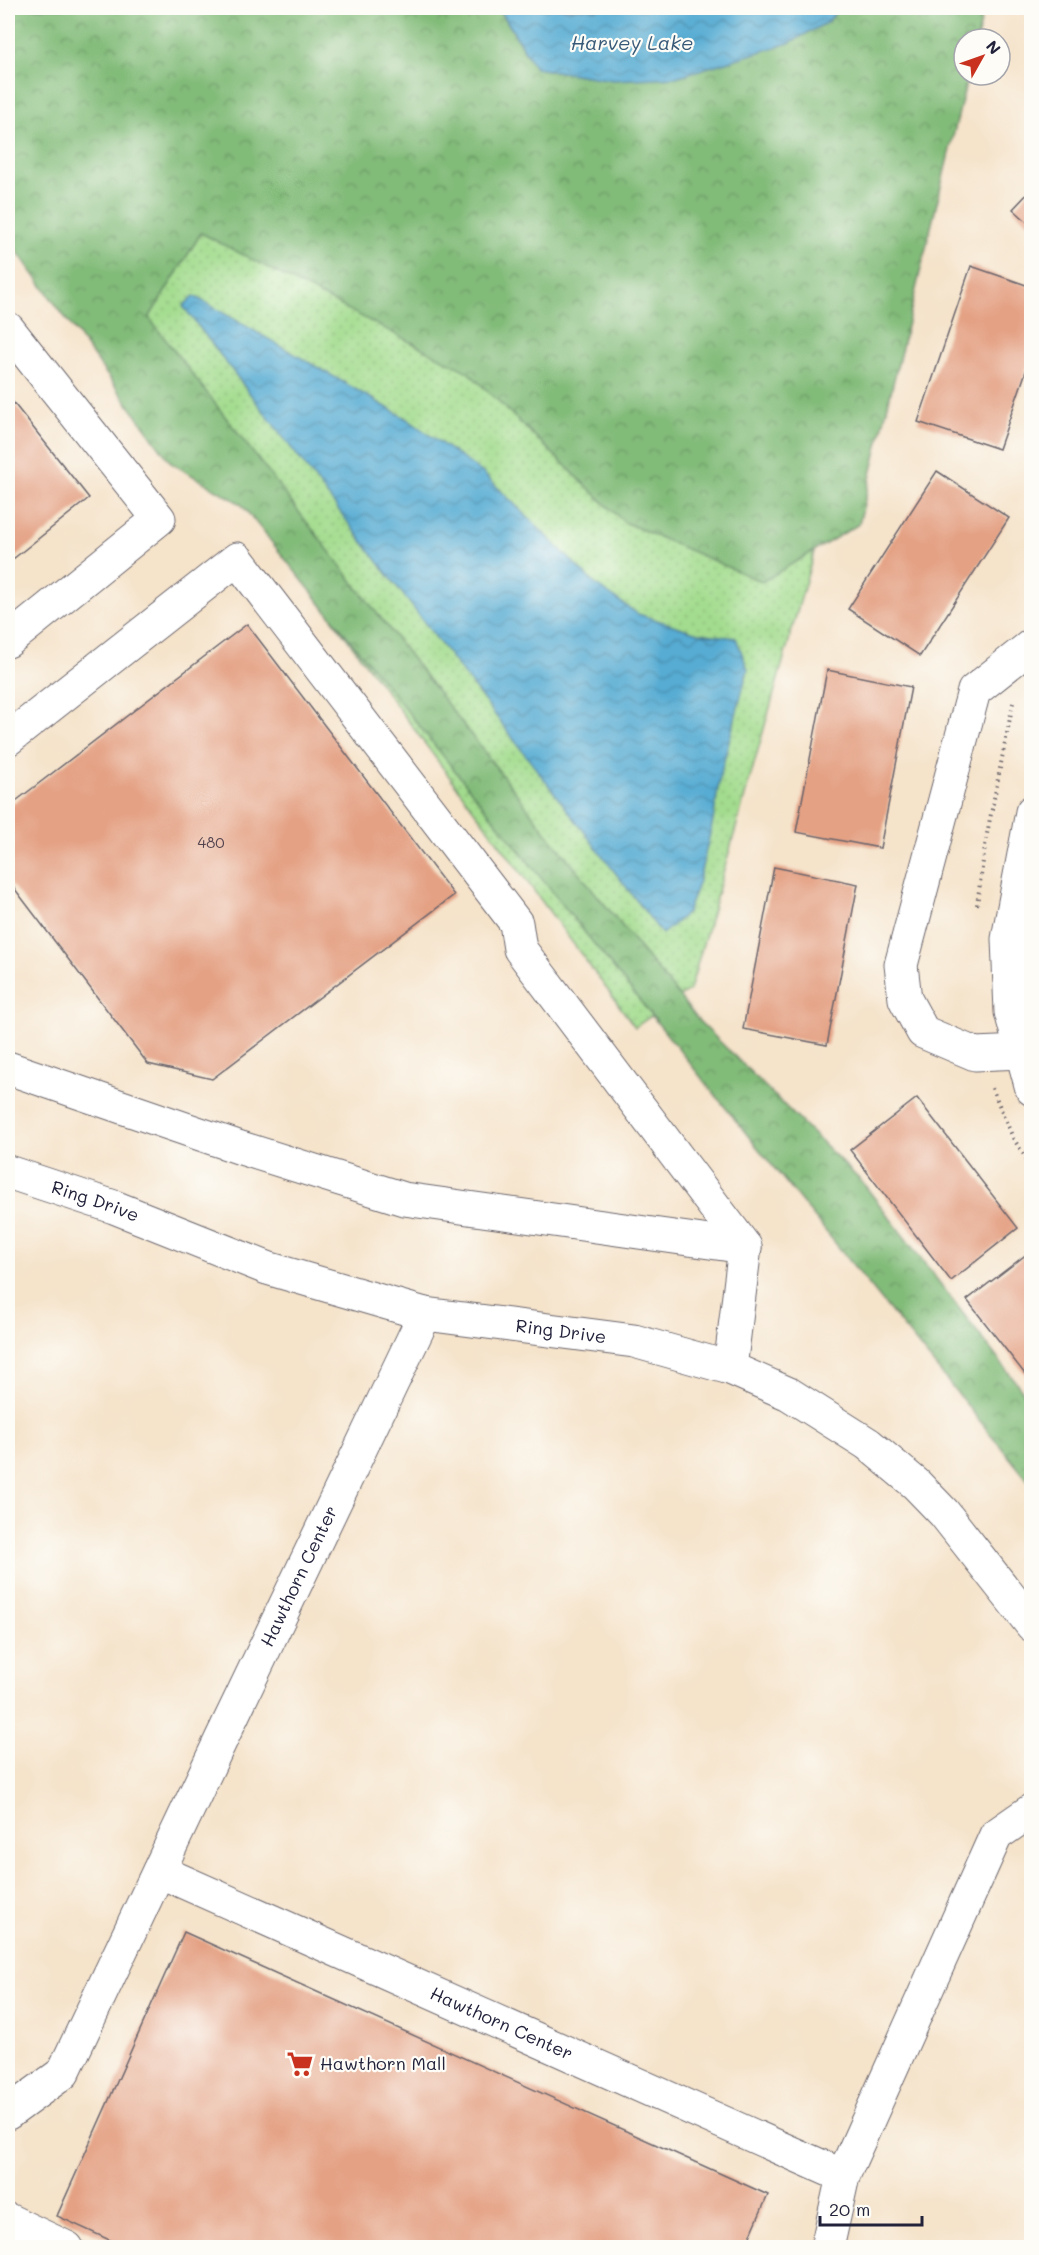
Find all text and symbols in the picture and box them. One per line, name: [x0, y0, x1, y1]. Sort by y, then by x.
north arrow: [952, 27, 1012, 87]
water label: Harvey Lake: [571, 29, 693, 55]
text: N: [982, 36, 1006, 58]
house number: 480: [197, 832, 225, 852]
street label: Ring Drive: [49, 1174, 143, 1227]
street label: Ring Drive: [514, 1313, 608, 1348]
street label: Hawthorn Center: [254, 1501, 342, 1650]
street label: Hawthorn Center: [427, 1981, 577, 2065]
supermarket icon: Hawthorn Mall: [285, 2049, 315, 2079]
place label: Hawthorn Mall: [320, 2051, 446, 2075]
scale bar: [820, 2189, 922, 2227]
text: 20 m: [829, 2197, 870, 2221]

